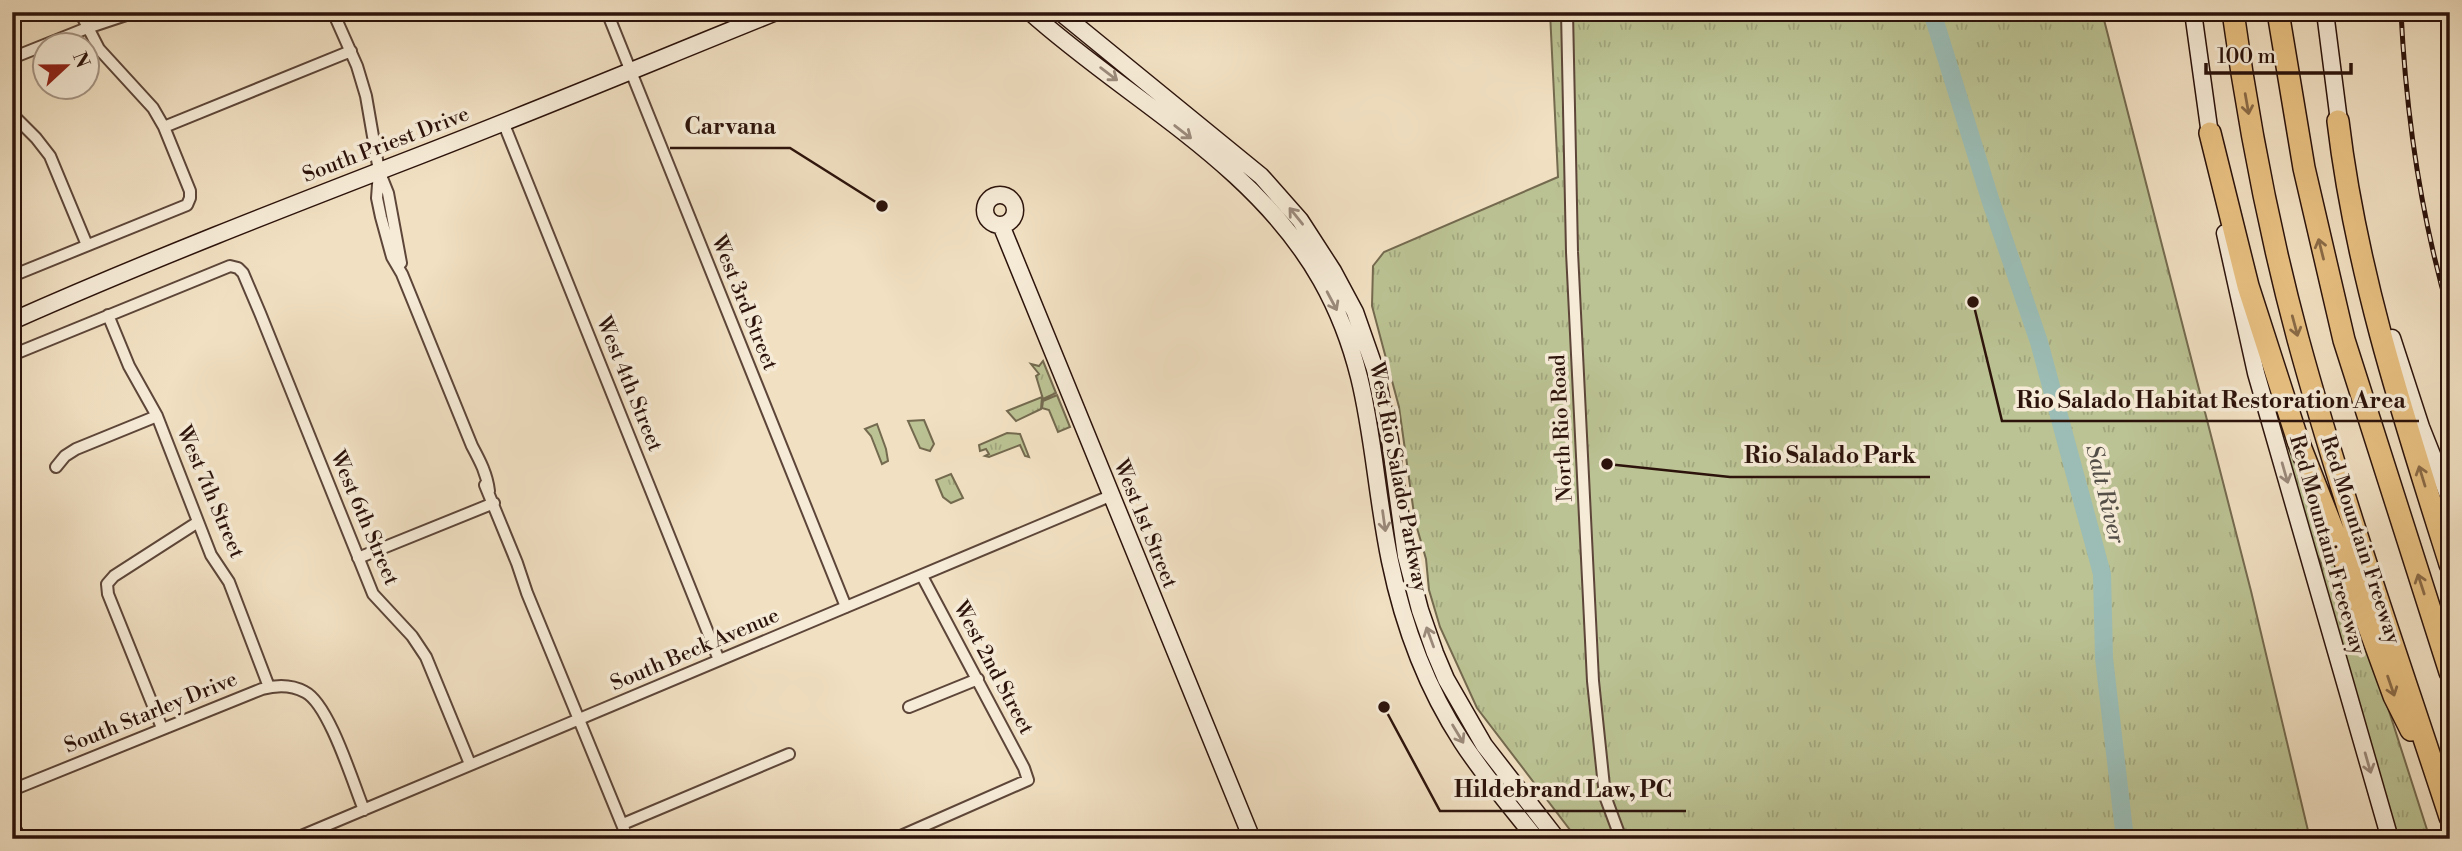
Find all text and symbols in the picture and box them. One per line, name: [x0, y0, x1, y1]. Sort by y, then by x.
north arrow: [32, 32, 102, 102]
scale bar: [2206, 32, 2352, 76]
text: 100 m: [2217, 44, 2276, 70]
text: N: [67, 49, 95, 71]
one-way arrow: [1099, 67, 1118, 82]
one-way arrow: [2241, 92, 2254, 115]
street label: South Priest Drive: [299, 101, 473, 189]
callout: Carvana: [670, 104, 790, 148]
text: Carvana: [684, 113, 776, 141]
one-way arrow: [1173, 124, 1191, 140]
one-way arrow: [1289, 207, 1304, 226]
street label: West 3rd Street: [705, 231, 783, 375]
one-way arrow: [2314, 238, 2328, 261]
one-way arrow: [1326, 290, 1339, 311]
street label: West 4th Street: [590, 312, 668, 456]
one-way arrow: [2289, 314, 2302, 337]
street label: North Rio Road: [1545, 354, 1579, 502]
street label: West Rio Salado Parkway: [1363, 359, 1433, 595]
callout: Rio Salado Habitat Restoration Area: [2002, 377, 2419, 421]
text: Rio Salado Habitat Restoration Area: [2016, 387, 2406, 415]
street label: West 7th Street: [170, 421, 250, 563]
street label: Red Mountain Freeeway: [2283, 432, 2371, 659]
callout: Rio Salado Park: [1730, 433, 1930, 477]
street label: Red Mountain Freeway: [2314, 433, 2406, 648]
text: Rio Salado Park: [1744, 442, 1917, 470]
water label: Salt River: [2079, 442, 2131, 548]
street label: West 6th Street: [324, 446, 404, 590]
street label: West 1st Street: [1107, 455, 1183, 593]
one-way arrow: [2279, 462, 2292, 484]
one-way arrow: [2415, 465, 2427, 487]
one-way arrow: [1378, 509, 1391, 532]
one-way arrow: [2414, 574, 2427, 596]
street label: West 2nd Street: [946, 596, 1039, 740]
street label: South Beck Avenue: [607, 603, 783, 697]
one-way arrow: [1422, 627, 1435, 649]
street label: South Starley Drive: [61, 666, 241, 760]
one-way arrow: [2385, 675, 2398, 697]
one-way arrow: [1451, 724, 1465, 744]
one-way arrow: [2362, 751, 2375, 773]
callout: Hildebrand Law, PC: [1440, 767, 1686, 811]
text: Hildebrand Law, PC: [1454, 776, 1672, 804]

